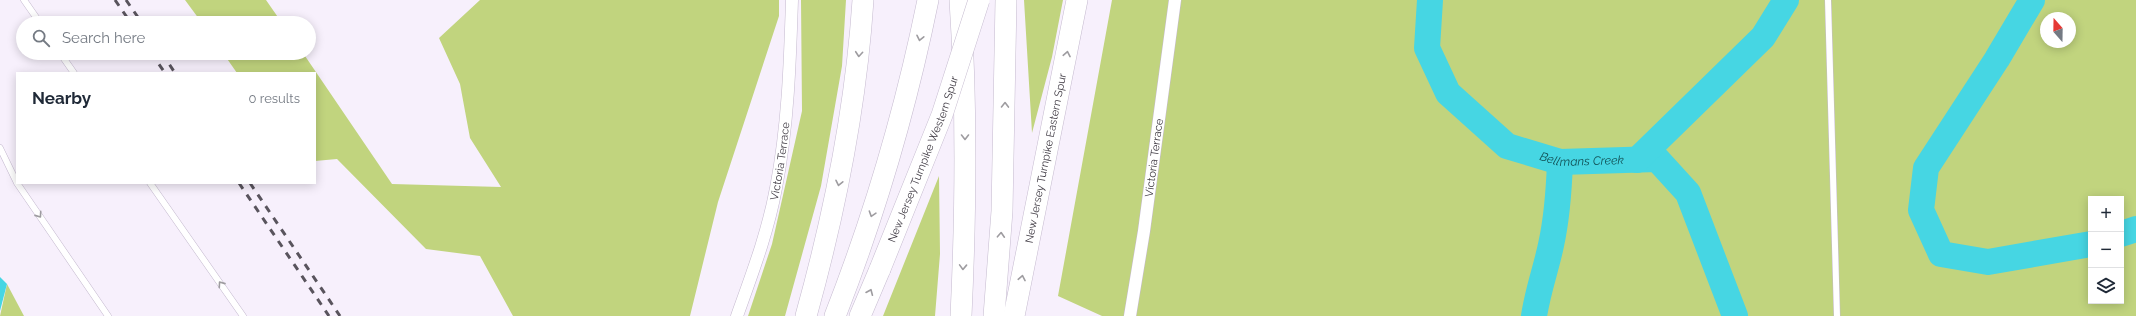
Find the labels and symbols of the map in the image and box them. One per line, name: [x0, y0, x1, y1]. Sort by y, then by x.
north arrow: [2040, 12, 2076, 48]
one-way arrow: [917, 35, 925, 41]
one-way arrow: [855, 51, 864, 57]
one-way arrow: [1062, 51, 1071, 57]
street label: New Jersey Turnpike Eastern Spur: [1022, 72, 1069, 244]
street label: New Jersey Turnpike Western Spur: [885, 74, 961, 244]
one-way arrow: [1001, 102, 1009, 108]
street label: Victoria Terrace: [1142, 117, 1166, 198]
street label: Victoria Terrace: [767, 121, 792, 202]
one-way arrow: [961, 134, 969, 140]
water label: Bellmans Creek: [1538, 149, 1625, 169]
one-way arrow: [836, 179, 844, 186]
one-way arrow: [34, 211, 41, 218]
one-way arrow: [868, 211, 876, 218]
one-way arrow: [996, 232, 1005, 238]
one-way arrow: [959, 264, 967, 270]
one-way arrow: [1017, 275, 1025, 281]
one-way arrow: [218, 281, 226, 288]
one-way arrow: [865, 289, 873, 297]

